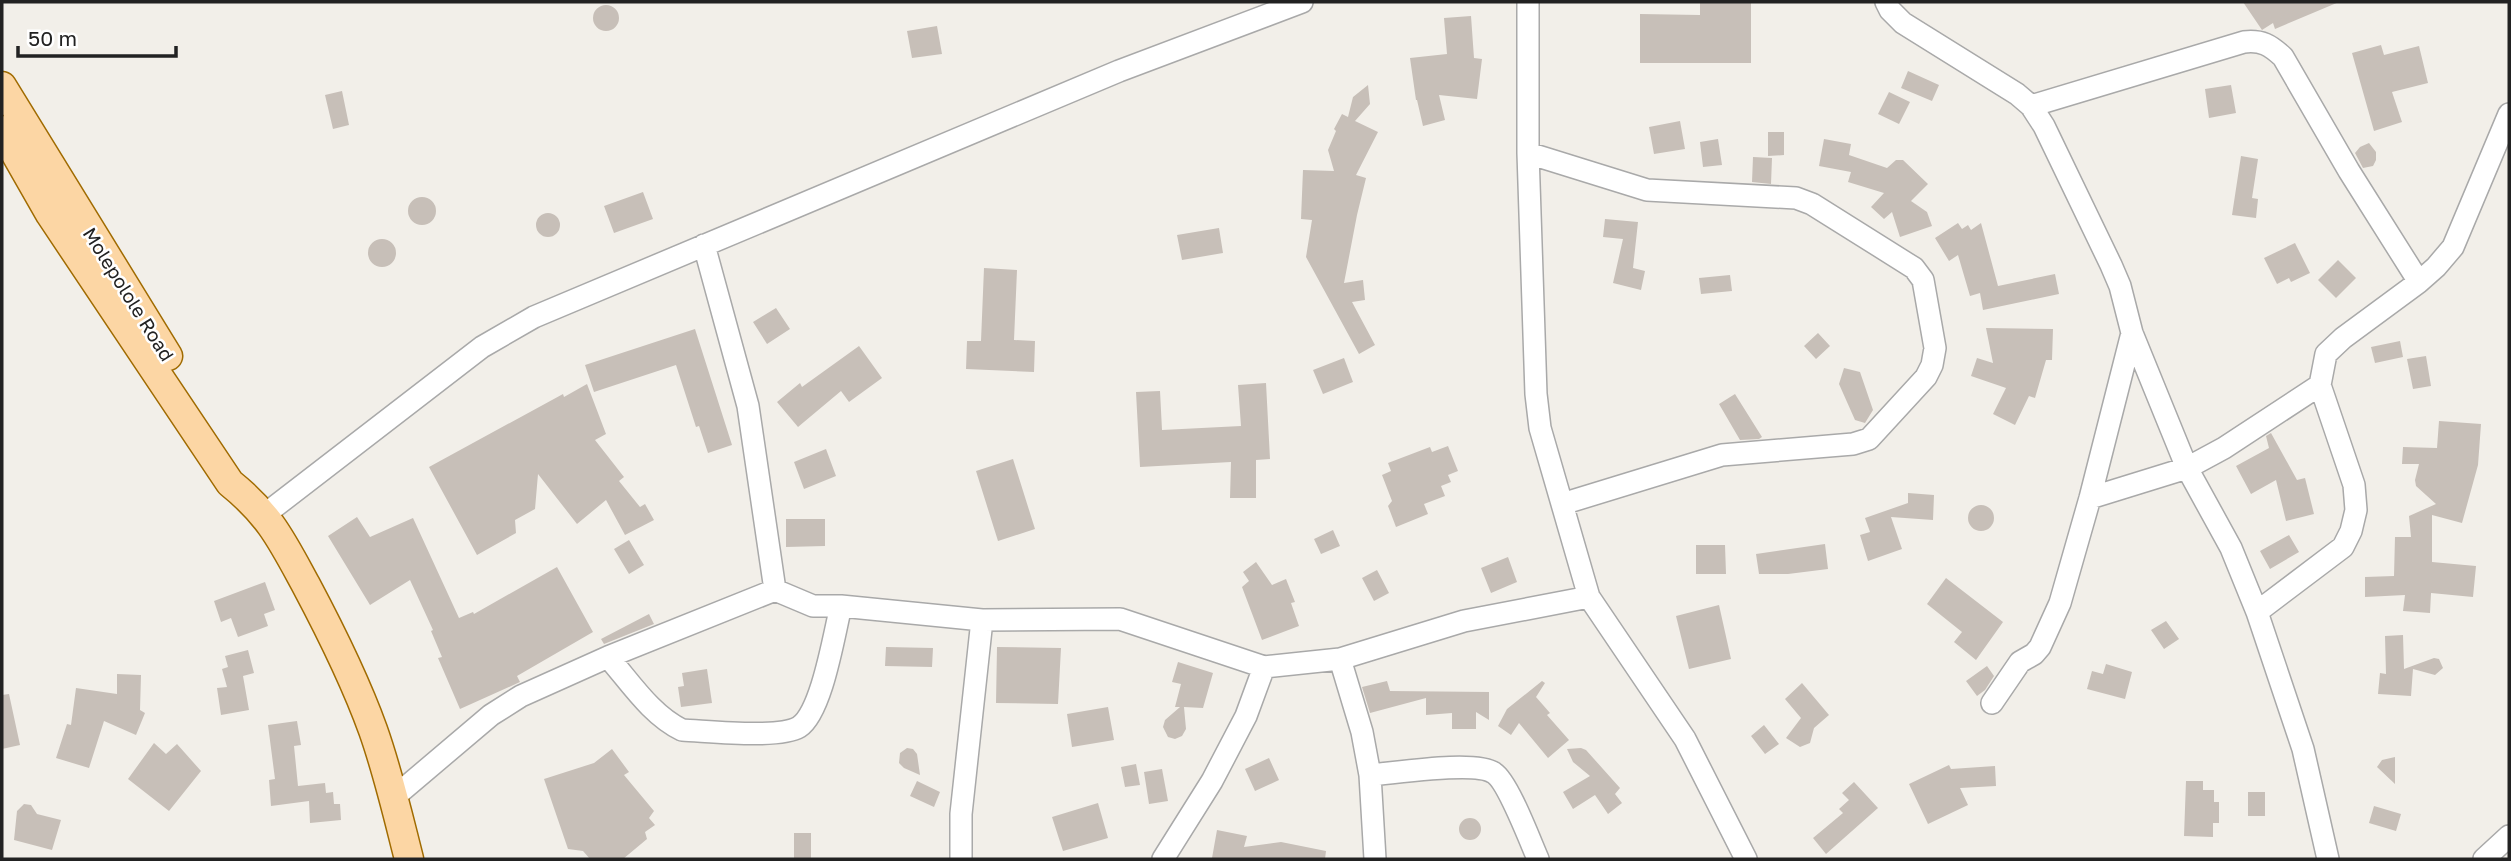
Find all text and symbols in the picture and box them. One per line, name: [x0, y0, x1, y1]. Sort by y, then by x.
scale bar: [18, 14, 175, 58]
text: 50 m: [28, 25, 77, 51]
street label: Molepolole Road: [79, 223, 179, 365]

